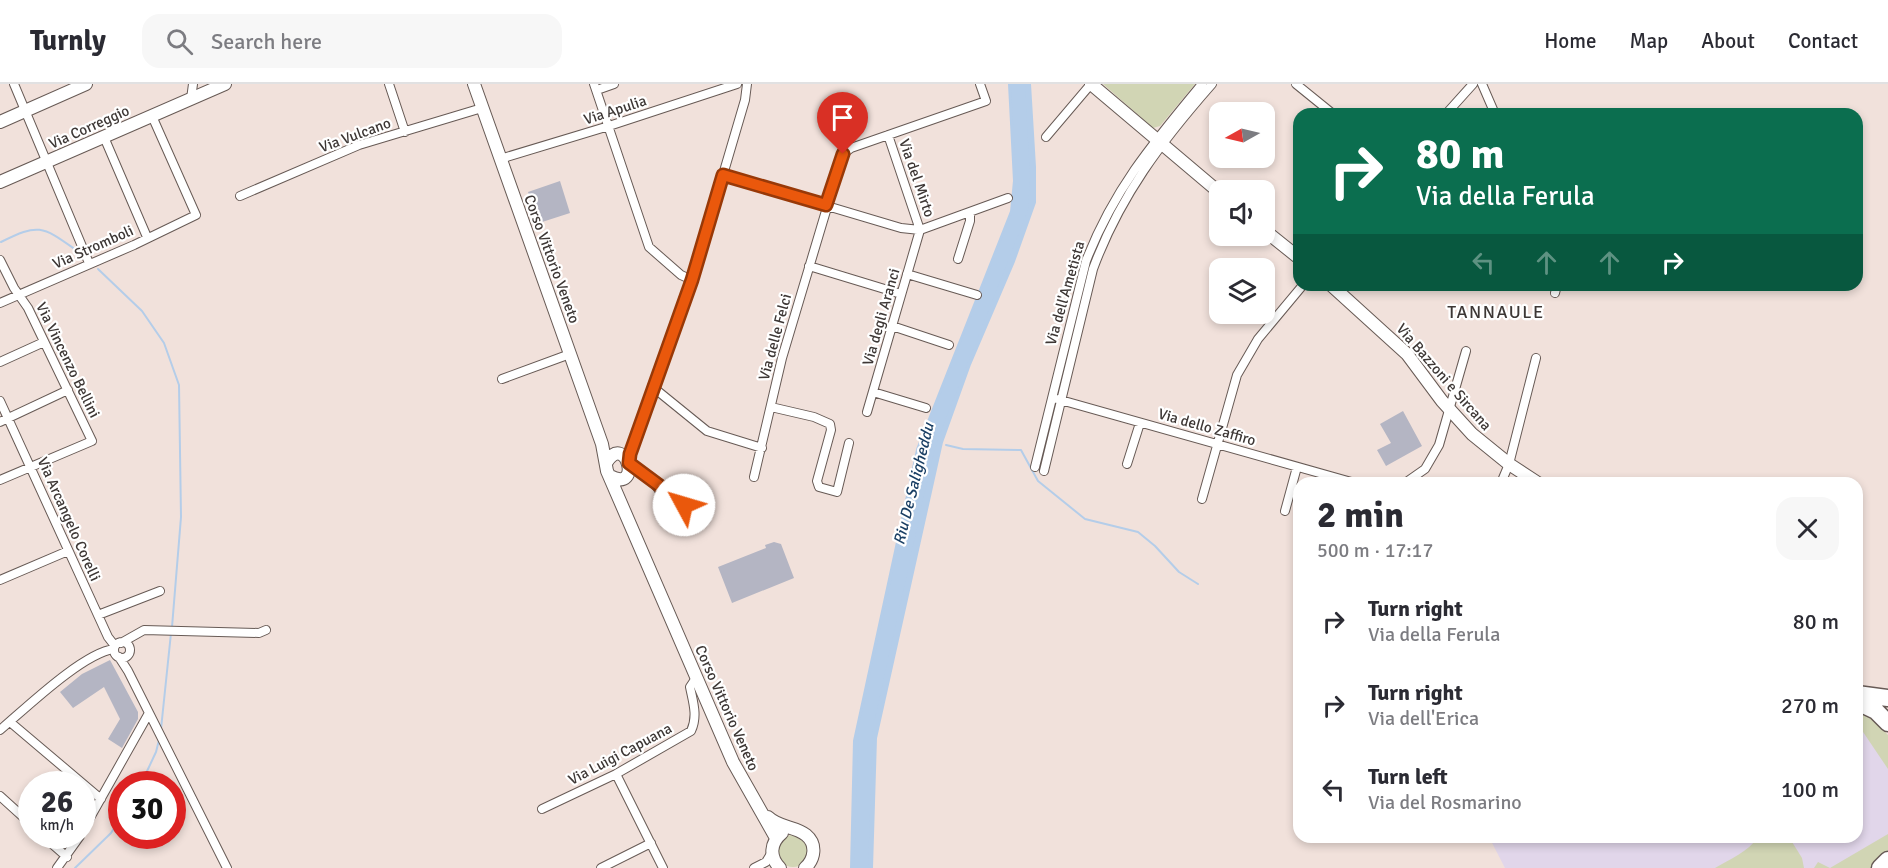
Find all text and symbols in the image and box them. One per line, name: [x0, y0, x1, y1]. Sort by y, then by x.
search box: [142, 14, 562, 68]
text: Turnly: [30, 24, 106, 58]
icon: search: [163, 25, 196, 58]
text: Search here: [211, 28, 322, 55]
text: Home: [1544, 28, 1597, 54]
text: Map: [1630, 28, 1668, 54]
text: About: [1701, 28, 1755, 54]
text: Contact: [1788, 28, 1858, 54]
street label: Via Apulia: [581, 91, 649, 129]
pin: [817, 92, 868, 154]
street label: Via Correggio: [46, 101, 132, 153]
icon: arrive: [826, 101, 859, 134]
north arrow: [1209, 102, 1275, 168]
map controls: [1209, 102, 1275, 324]
street label: Via Vulcano: [317, 114, 393, 156]
text: 80 m: [1416, 129, 1505, 180]
icon: right: [1317, 132, 1395, 210]
street label: Via del Mirto: [895, 136, 939, 220]
button: sound: [1209, 180, 1275, 246]
text: Via della Ferula: [1416, 180, 1595, 213]
street label: Corso Vittorio Veneto: [520, 192, 584, 326]
street label: Via Stromboli: [50, 221, 136, 273]
street label: Via dell'Ametista: [1041, 239, 1089, 347]
icon: left: [1467, 246, 1500, 279]
icon: ahead: [1530, 246, 1563, 279]
icon: ahead: [1593, 246, 1626, 279]
icon: right: [1656, 246, 1689, 279]
button: layers: [1209, 258, 1275, 324]
street label: Via degli Aranci: [859, 266, 903, 368]
street label: Via delle Felci: [755, 292, 795, 382]
street label: Via Vincenzo Bellini: [32, 299, 104, 421]
district label: TANNAULE: [1447, 301, 1545, 323]
street label: Via Bazzoni e Sircana: [1393, 320, 1495, 434]
street label: Via dello Zaffiro: [1156, 404, 1258, 450]
water label: Riu De Saligheddu: [889, 420, 939, 547]
street label: Via Arcangelo Corelli: [34, 454, 104, 584]
position arrow: [652, 473, 716, 537]
text: 2 min: [1317, 493, 1404, 538]
button: close: [1776, 497, 1839, 560]
text: 500 m · 17:17: [1317, 538, 1433, 563]
text: Turn right: [1368, 595, 1463, 622]
icon: right: [1317, 605, 1350, 638]
text: 80 m: [1793, 608, 1839, 635]
text: Via della Ferula: [1368, 622, 1500, 647]
street label: Corso Vittorio Veneto: [691, 642, 763, 774]
text: Turn right: [1368, 679, 1463, 706]
icon: right: [1317, 689, 1350, 722]
text: 270 m: [1781, 692, 1839, 719]
text: Via dell'Erica: [1368, 706, 1479, 731]
street label: Via Luigi Capuana: [565, 719, 675, 789]
text: Turn left: [1368, 763, 1448, 790]
speed limit sign: 30: [108, 771, 186, 849]
icon: left: [1317, 773, 1350, 806]
text: 100 m: [1781, 776, 1839, 803]
text: 26: [41, 784, 73, 821]
text: Via del Rosmarino: [1368, 790, 1522, 815]
text: km/h: [40, 816, 74, 834]

